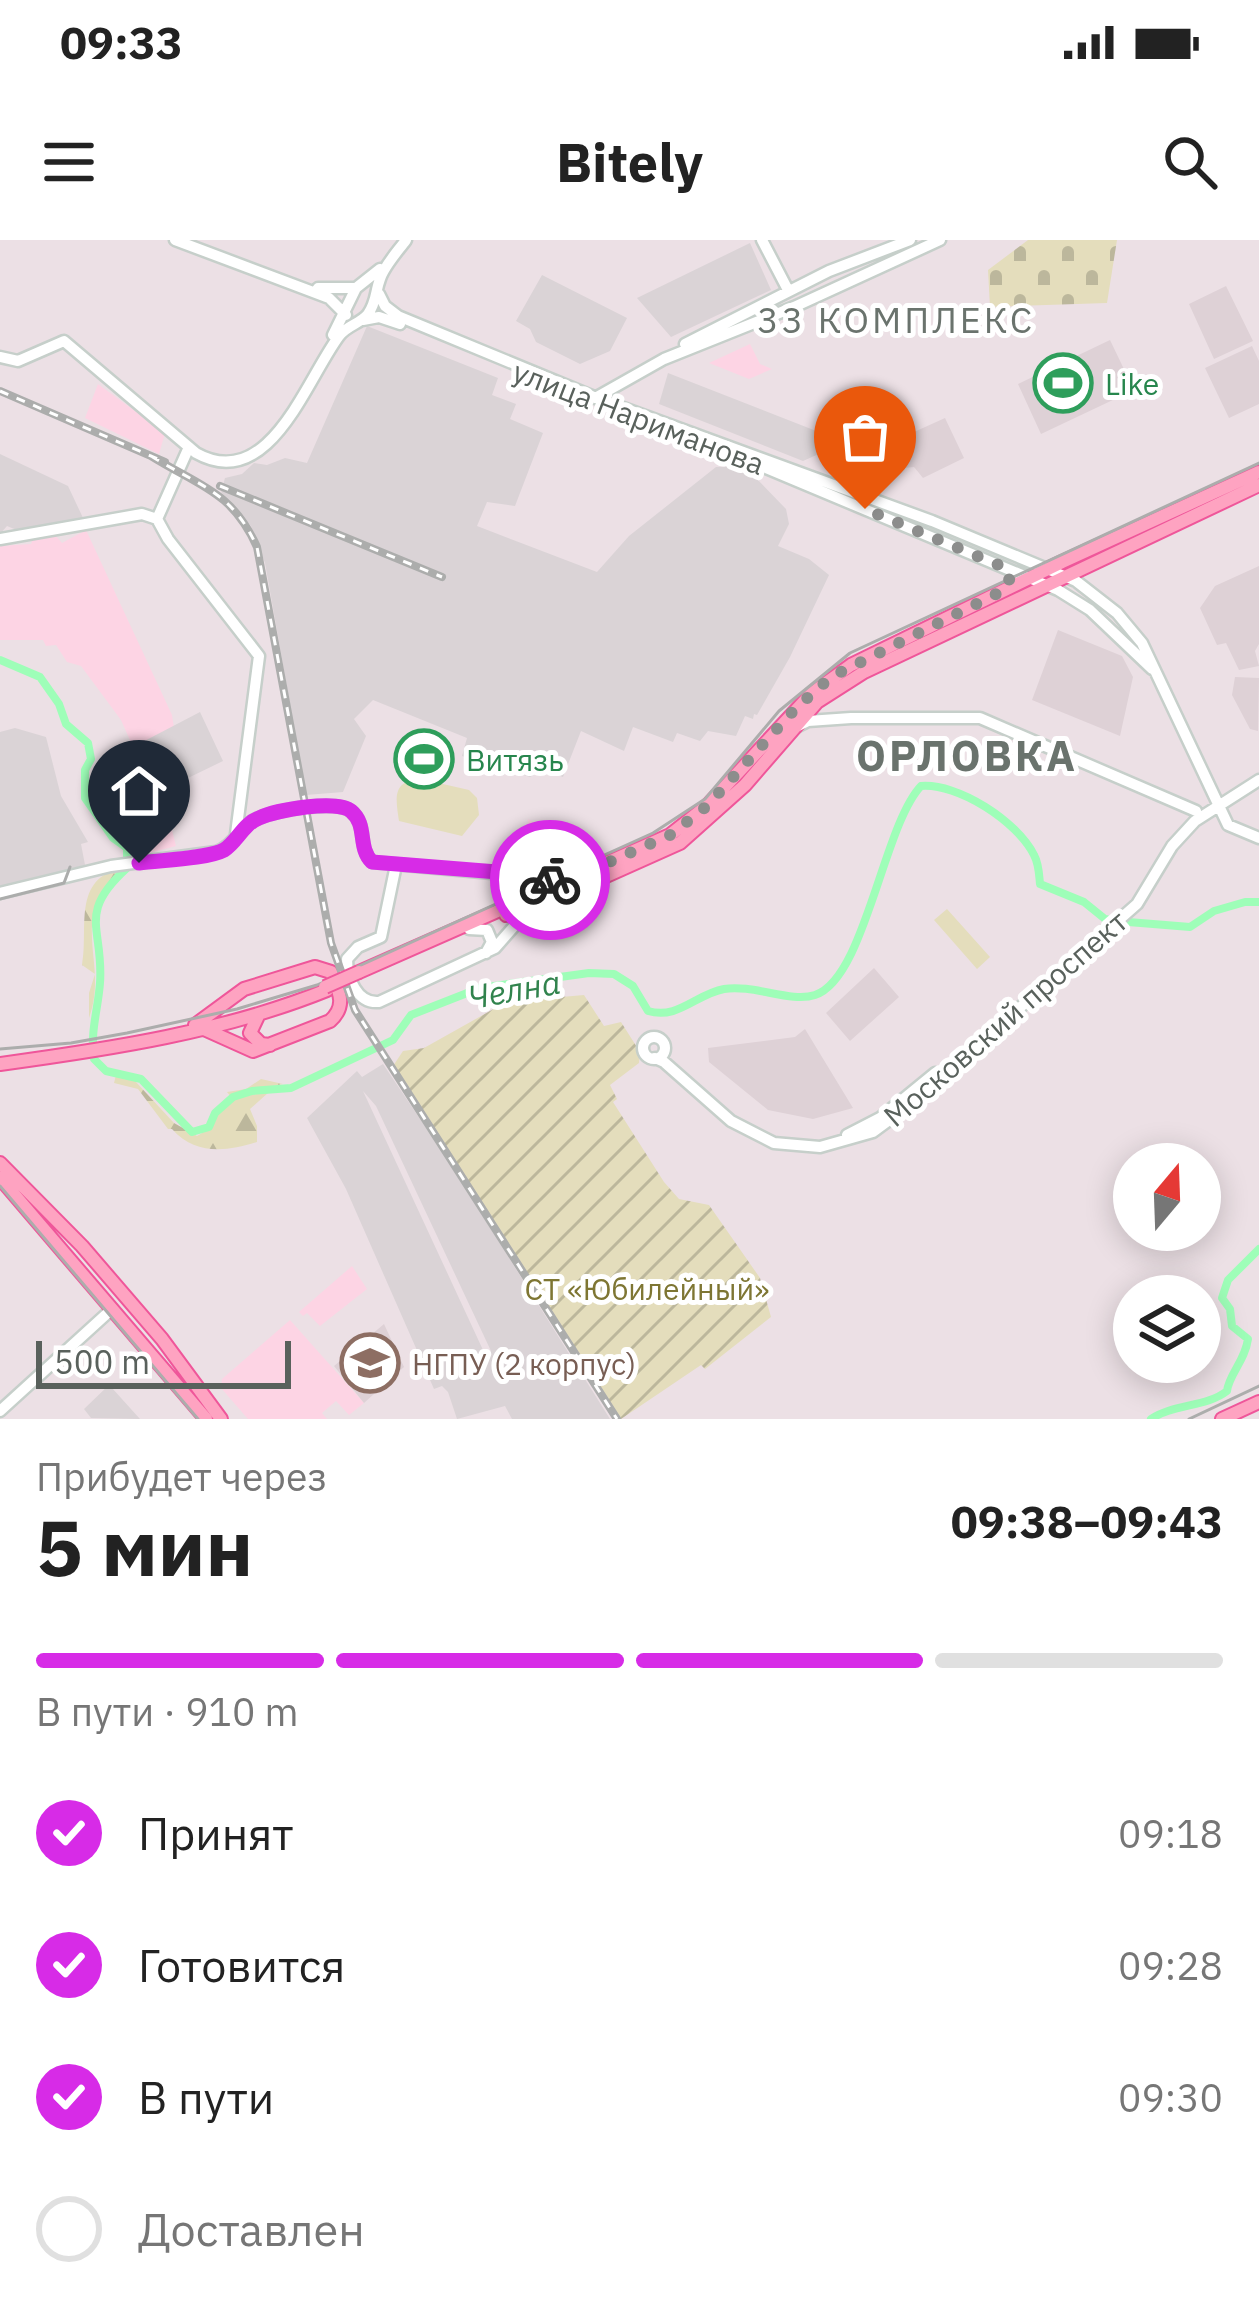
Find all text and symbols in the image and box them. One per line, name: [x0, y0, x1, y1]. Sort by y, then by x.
text: 09:33: [60, 13, 183, 71]
text: Bitely: [556, 127, 703, 197]
icon: menu: [36, 129, 102, 195]
icon: search: [1157, 129, 1223, 195]
district label: 33 КОМПЛЕКС: [757, 296, 1035, 343]
street label: улица Нариманова: [508, 351, 770, 483]
sports icon: Like: [1032, 352, 1094, 414]
place label: Like: [1105, 364, 1159, 403]
pin: [814, 386, 916, 509]
icon: bag: [832, 404, 898, 470]
sports icon: Витязь: [393, 728, 455, 790]
district label: ОРЛОВКА: [856, 728, 1078, 783]
pin: [88, 740, 190, 863]
place label: Витязь: [466, 740, 564, 779]
icon: home: [106, 758, 172, 824]
courier: [490, 820, 610, 940]
icon: bike: [517, 847, 583, 913]
street label: Московский проспект: [875, 901, 1135, 1135]
water label: Челна: [464, 960, 564, 1018]
north arrow: [1113, 1143, 1221, 1251]
map controls: [1113, 1143, 1221, 1383]
park label: СТ «Юбилейный»: [525, 1269, 769, 1308]
button: layers: [1113, 1275, 1221, 1383]
school or university icon: НГПУ (2 корпус): [339, 1332, 401, 1394]
scale bar: [36, 1335, 291, 1388]
text: 500 m: [54, 1340, 150, 1383]
place label: НГПУ (2 корпус): [412, 1344, 636, 1383]
text: Прибудет через: [36, 1451, 327, 1502]
text: 09:38–09:43: [951, 1492, 1223, 1550]
text: 5 мин: [36, 1496, 253, 1597]
text: В пути · 910 m: [36, 1686, 299, 1737]
icon: check: [36, 1800, 102, 1866]
text: Принят: [138, 1804, 294, 1862]
text: 09:18: [1118, 1808, 1223, 1859]
icon: check: [36, 1932, 102, 1998]
text: Готовится: [138, 1936, 345, 1994]
text: 09:28: [1118, 1940, 1223, 1991]
icon: check: [36, 2064, 102, 2130]
text: В пути: [138, 2068, 274, 2126]
text: 09:30: [1118, 2072, 1223, 2123]
text: Доставлен: [138, 2200, 365, 2258]

